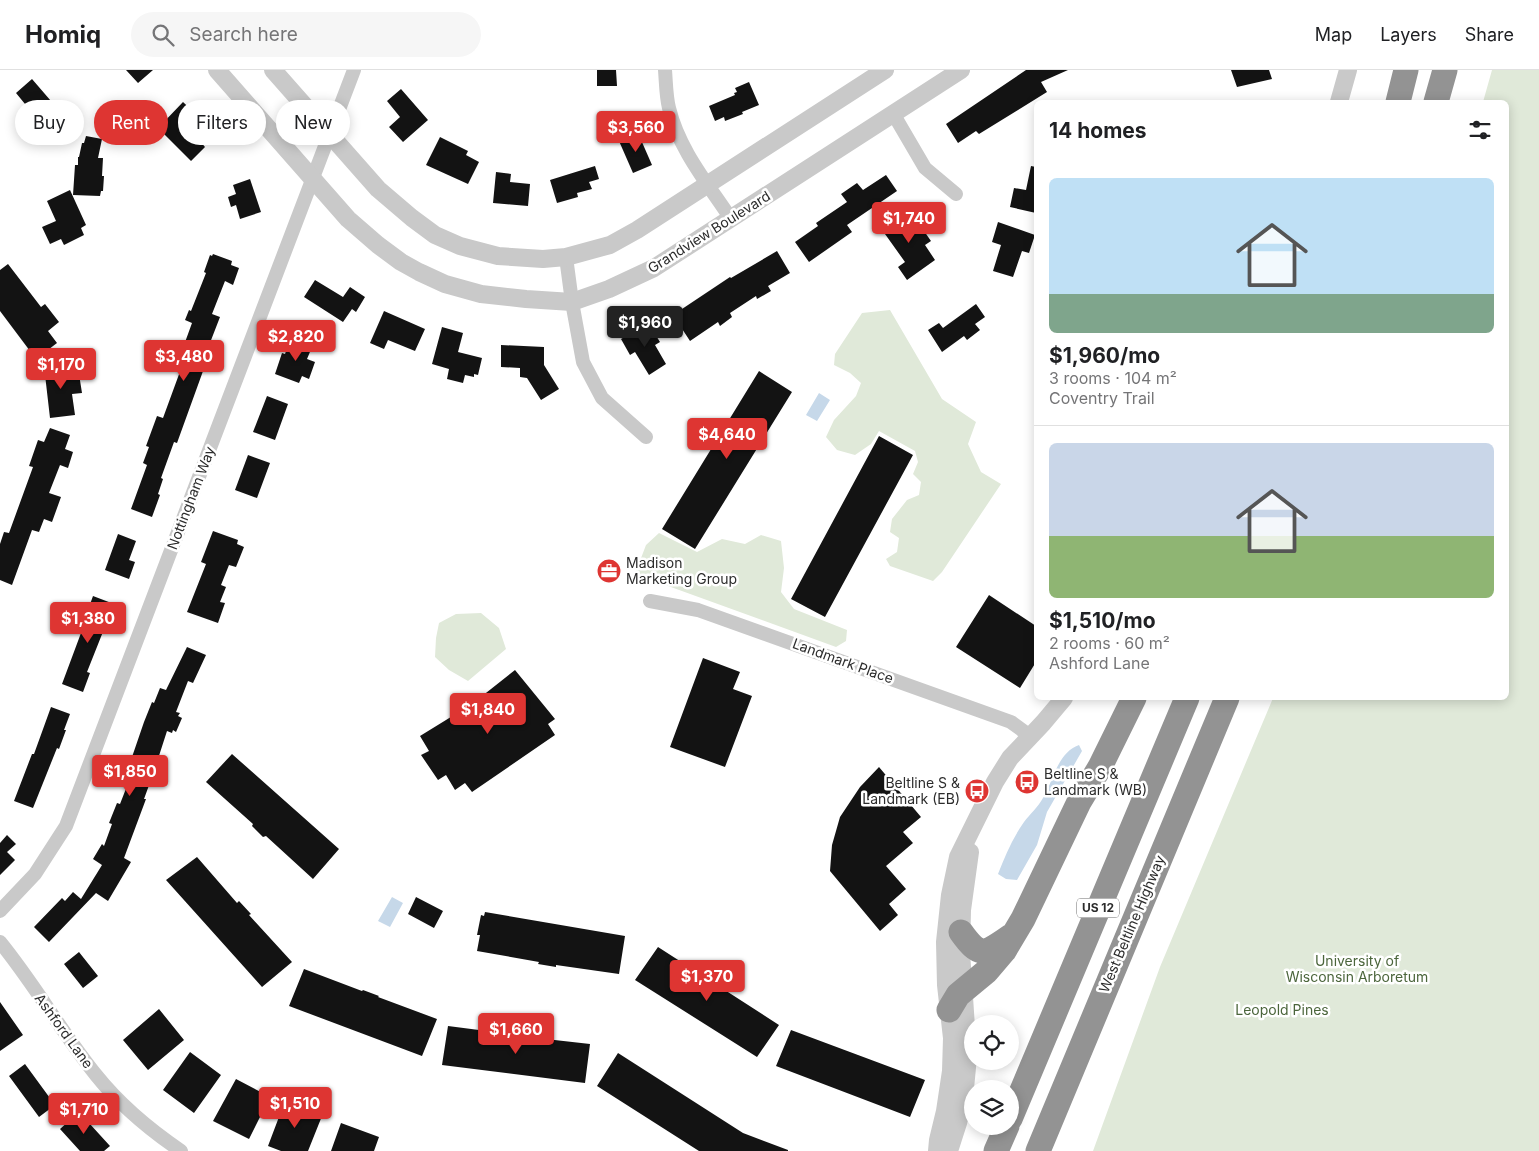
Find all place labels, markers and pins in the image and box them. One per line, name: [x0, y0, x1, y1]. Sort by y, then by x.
pin: $3,560: [595, 111, 677, 153]
pin: $1,740: [868, 202, 950, 244]
pin: $1,960: [604, 306, 686, 348]
pin: $2,820: [255, 320, 337, 362]
pin: $3,480: [143, 340, 225, 382]
pin: $1,170: [20, 348, 102, 390]
pin: $4,640: [686, 418, 768, 460]
place label: Madison Marketing Group: [626, 554, 737, 587]
office icon: Madison Marketing Group: [596, 558, 622, 584]
pin: $1,380: [47, 602, 129, 644]
pin: $1,840: [447, 692, 529, 735]
pin: $1,850: [89, 754, 171, 797]
place label: Beltline S & Landmark (WB): [1044, 765, 1147, 798]
bus stop icon: Beltline S & Landmark (WB): [1014, 769, 1040, 795]
place label: Beltline S & Landmark (EB): [862, 774, 960, 807]
bus stop icon: Beltline S & Landmark (EB): [964, 778, 990, 804]
pin: $1,370: [666, 960, 748, 1002]
pin: $1,660: [475, 1012, 557, 1055]
pin: $1,510: [254, 1086, 336, 1129]
pin: $1,710: [43, 1092, 125, 1135]

